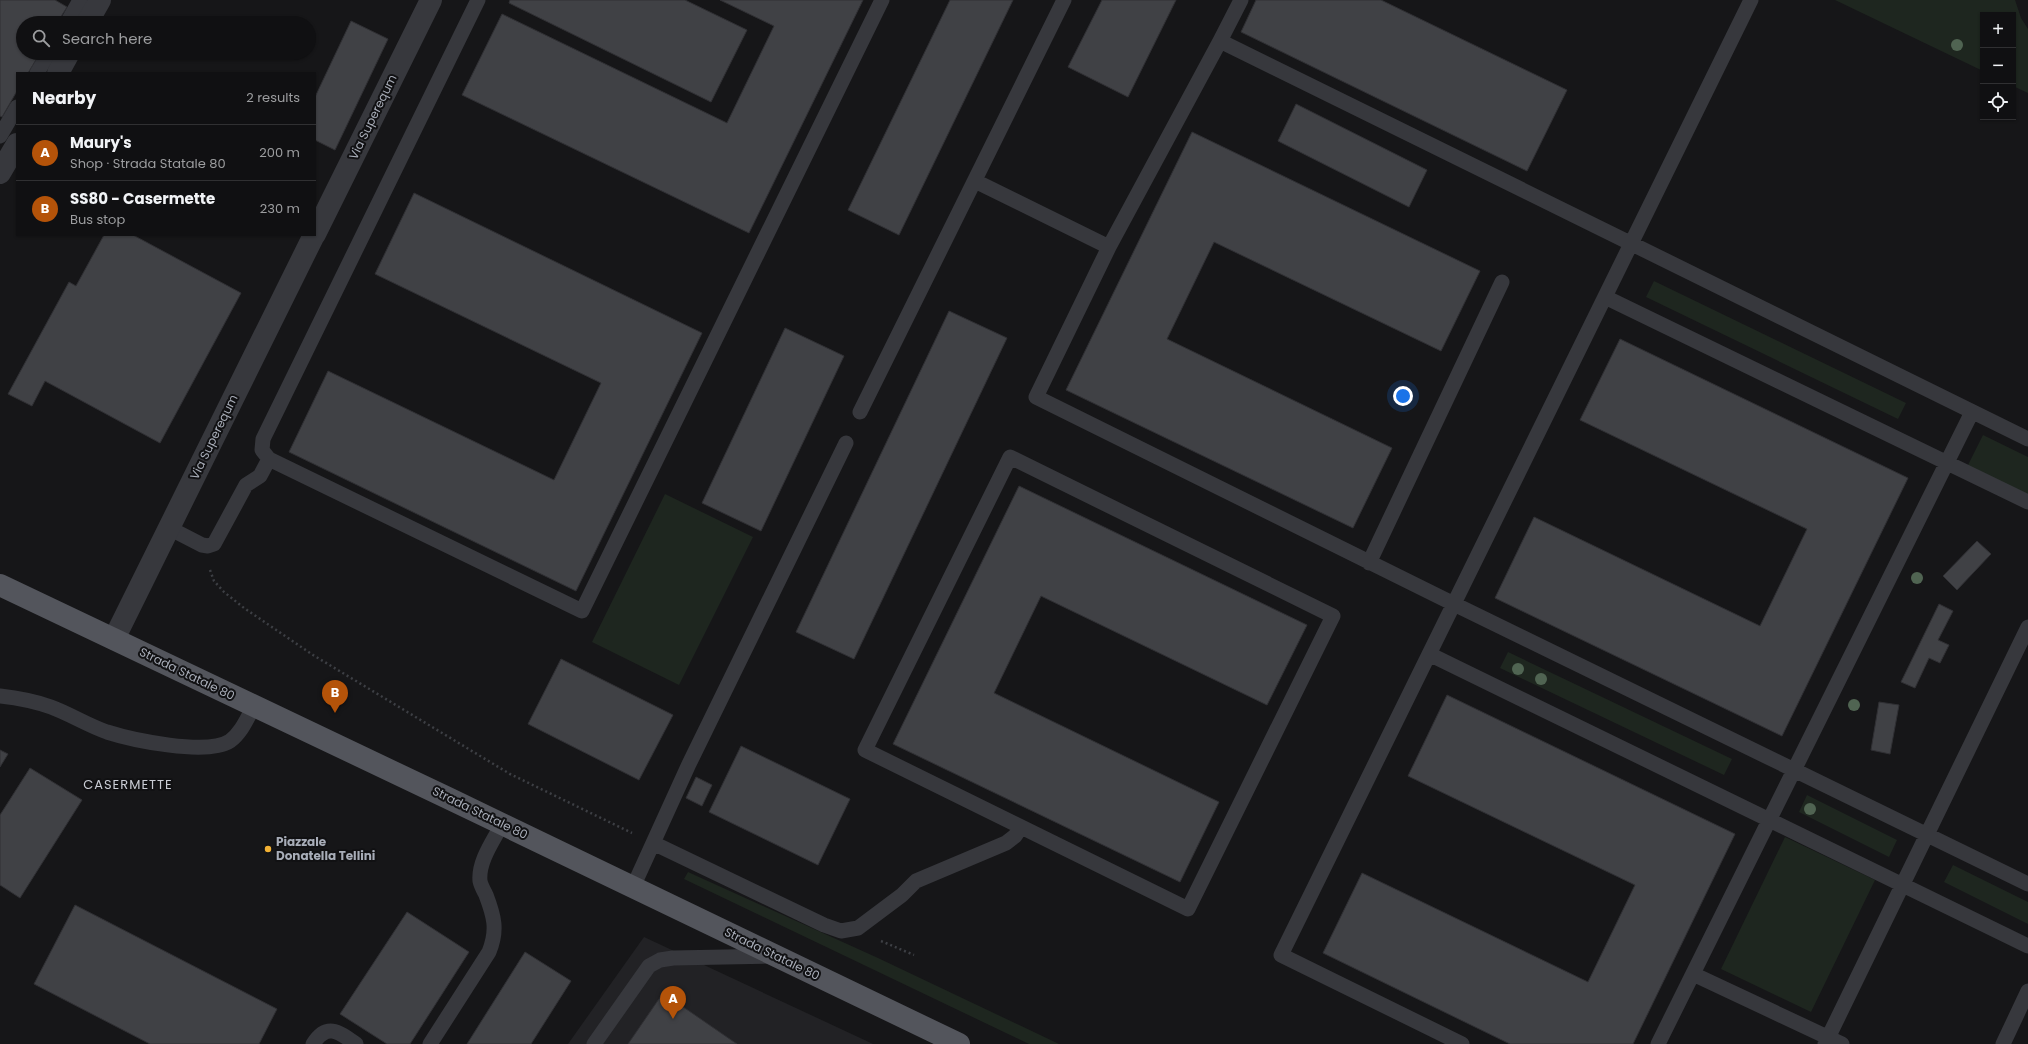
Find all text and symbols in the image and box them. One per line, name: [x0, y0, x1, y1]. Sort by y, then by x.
map controls: [1980, 12, 2016, 120]
button: +: [1980, 12, 2016, 48]
search box: [16, 16, 316, 60]
icon: search: [30, 27, 52, 49]
text: Search here: [62, 28, 152, 49]
button: −: [1980, 48, 2016, 84]
street label: Via Superequm: [345, 71, 401, 162]
button: locate: [1980, 84, 2016, 120]
text: Nearby: [32, 86, 96, 110]
text: 2 results: [246, 88, 300, 107]
text: Maury's: [70, 132, 132, 153]
text: A: [40, 143, 50, 162]
text: 200 m: [259, 143, 300, 162]
text: Shop · Strada Statale 80: [70, 154, 226, 173]
text: SS80 - Casermette: [70, 188, 215, 209]
text: B: [41, 199, 49, 218]
text: 230 m: [260, 199, 300, 218]
text: Bus stop: [70, 210, 125, 229]
your location: [1393, 386, 1413, 406]
street label: Via Superequm: [186, 391, 242, 482]
street label: Strada Statale 80: [137, 643, 238, 704]
pin: B: [322, 680, 348, 713]
district label: CASERMETTE: [83, 775, 173, 794]
street label: Strada Statale 80: [430, 782, 531, 843]
place label: Piazzale Donatella Tellini: [276, 833, 375, 864]
marker: Piazzale Donatella Tellini: [263, 844, 273, 854]
street label: Strada Statale 80: [722, 923, 823, 984]
pin: A: [660, 986, 686, 1019]

